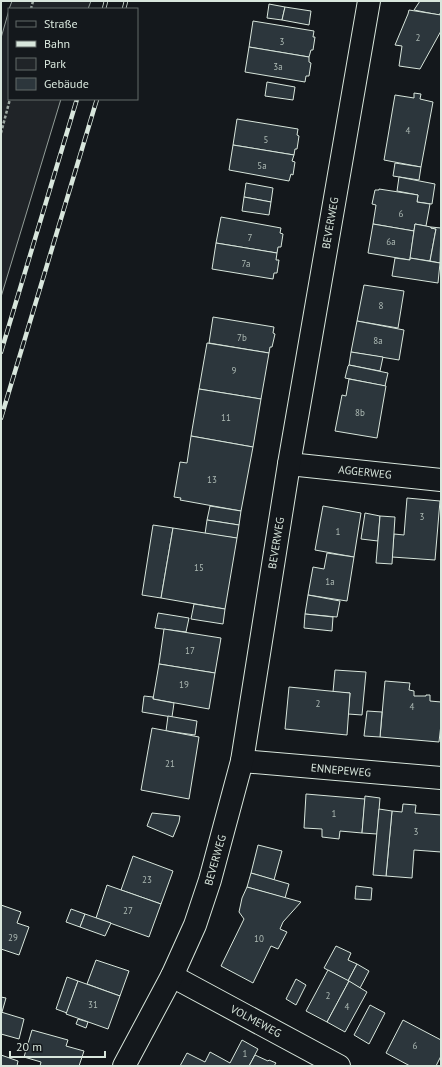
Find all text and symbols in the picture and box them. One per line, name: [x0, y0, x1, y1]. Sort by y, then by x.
legend: [8, 8, 138, 100]
text: Straße: [44, 16, 78, 31]
house number: 2: [416, 32, 421, 43]
text: Bahn: [44, 36, 70, 51]
house number: 3: [280, 36, 285, 47]
text: Park: [44, 56, 66, 71]
house number: 3a: [273, 61, 283, 72]
text: Gebäude: [44, 76, 89, 91]
house number: 4: [406, 125, 411, 136]
house number: 5: [264, 134, 269, 145]
house number: 5a: [257, 160, 267, 171]
street label: BEVERWEG: [319, 196, 341, 250]
house number: 6: [399, 208, 404, 219]
house number: 7: [248, 232, 253, 243]
house number: 6a: [386, 236, 396, 247]
house number: 7a: [242, 258, 250, 269]
house number: 8: [379, 300, 384, 311]
house number: 7b: [237, 332, 247, 343]
house number: 8a: [373, 335, 383, 346]
house number: 9: [232, 365, 237, 376]
house number: 8b: [355, 407, 365, 418]
house number: 11: [221, 412, 231, 423]
street label: AGGERWEG: [338, 462, 393, 482]
house number: 13: [207, 474, 217, 485]
house number: 3: [420, 511, 425, 522]
street label: BEVERWEG: [265, 516, 287, 570]
house number: 1: [336, 526, 341, 537]
house number: 15: [194, 562, 204, 573]
house number: 1a: [325, 576, 335, 587]
house number: 17: [185, 645, 195, 656]
house number: 19: [179, 679, 189, 690]
house number: 2: [316, 698, 321, 709]
house number: 4: [410, 701, 415, 712]
house number: 21: [165, 758, 175, 769]
street label: ENNEPEWEG: [310, 760, 372, 780]
house number: 1: [332, 808, 337, 819]
house number: 3: [414, 826, 419, 837]
street label: BEVERWEG: [201, 833, 229, 887]
house number: 23: [142, 874, 152, 885]
house number: 27: [123, 905, 133, 916]
house number: 29: [8, 932, 18, 943]
house number: 10: [254, 933, 264, 944]
house number: 2: [326, 990, 331, 1001]
house number: 31: [88, 999, 98, 1010]
street label: VOLMEWEG: [227, 1001, 284, 1040]
house number: 4: [345, 1001, 350, 1012]
scale bar: [10, 1033, 105, 1059]
text: 20 m: [16, 1039, 42, 1054]
house number: 6: [413, 1040, 418, 1051]
house number: 1: [243, 1048, 248, 1059]

